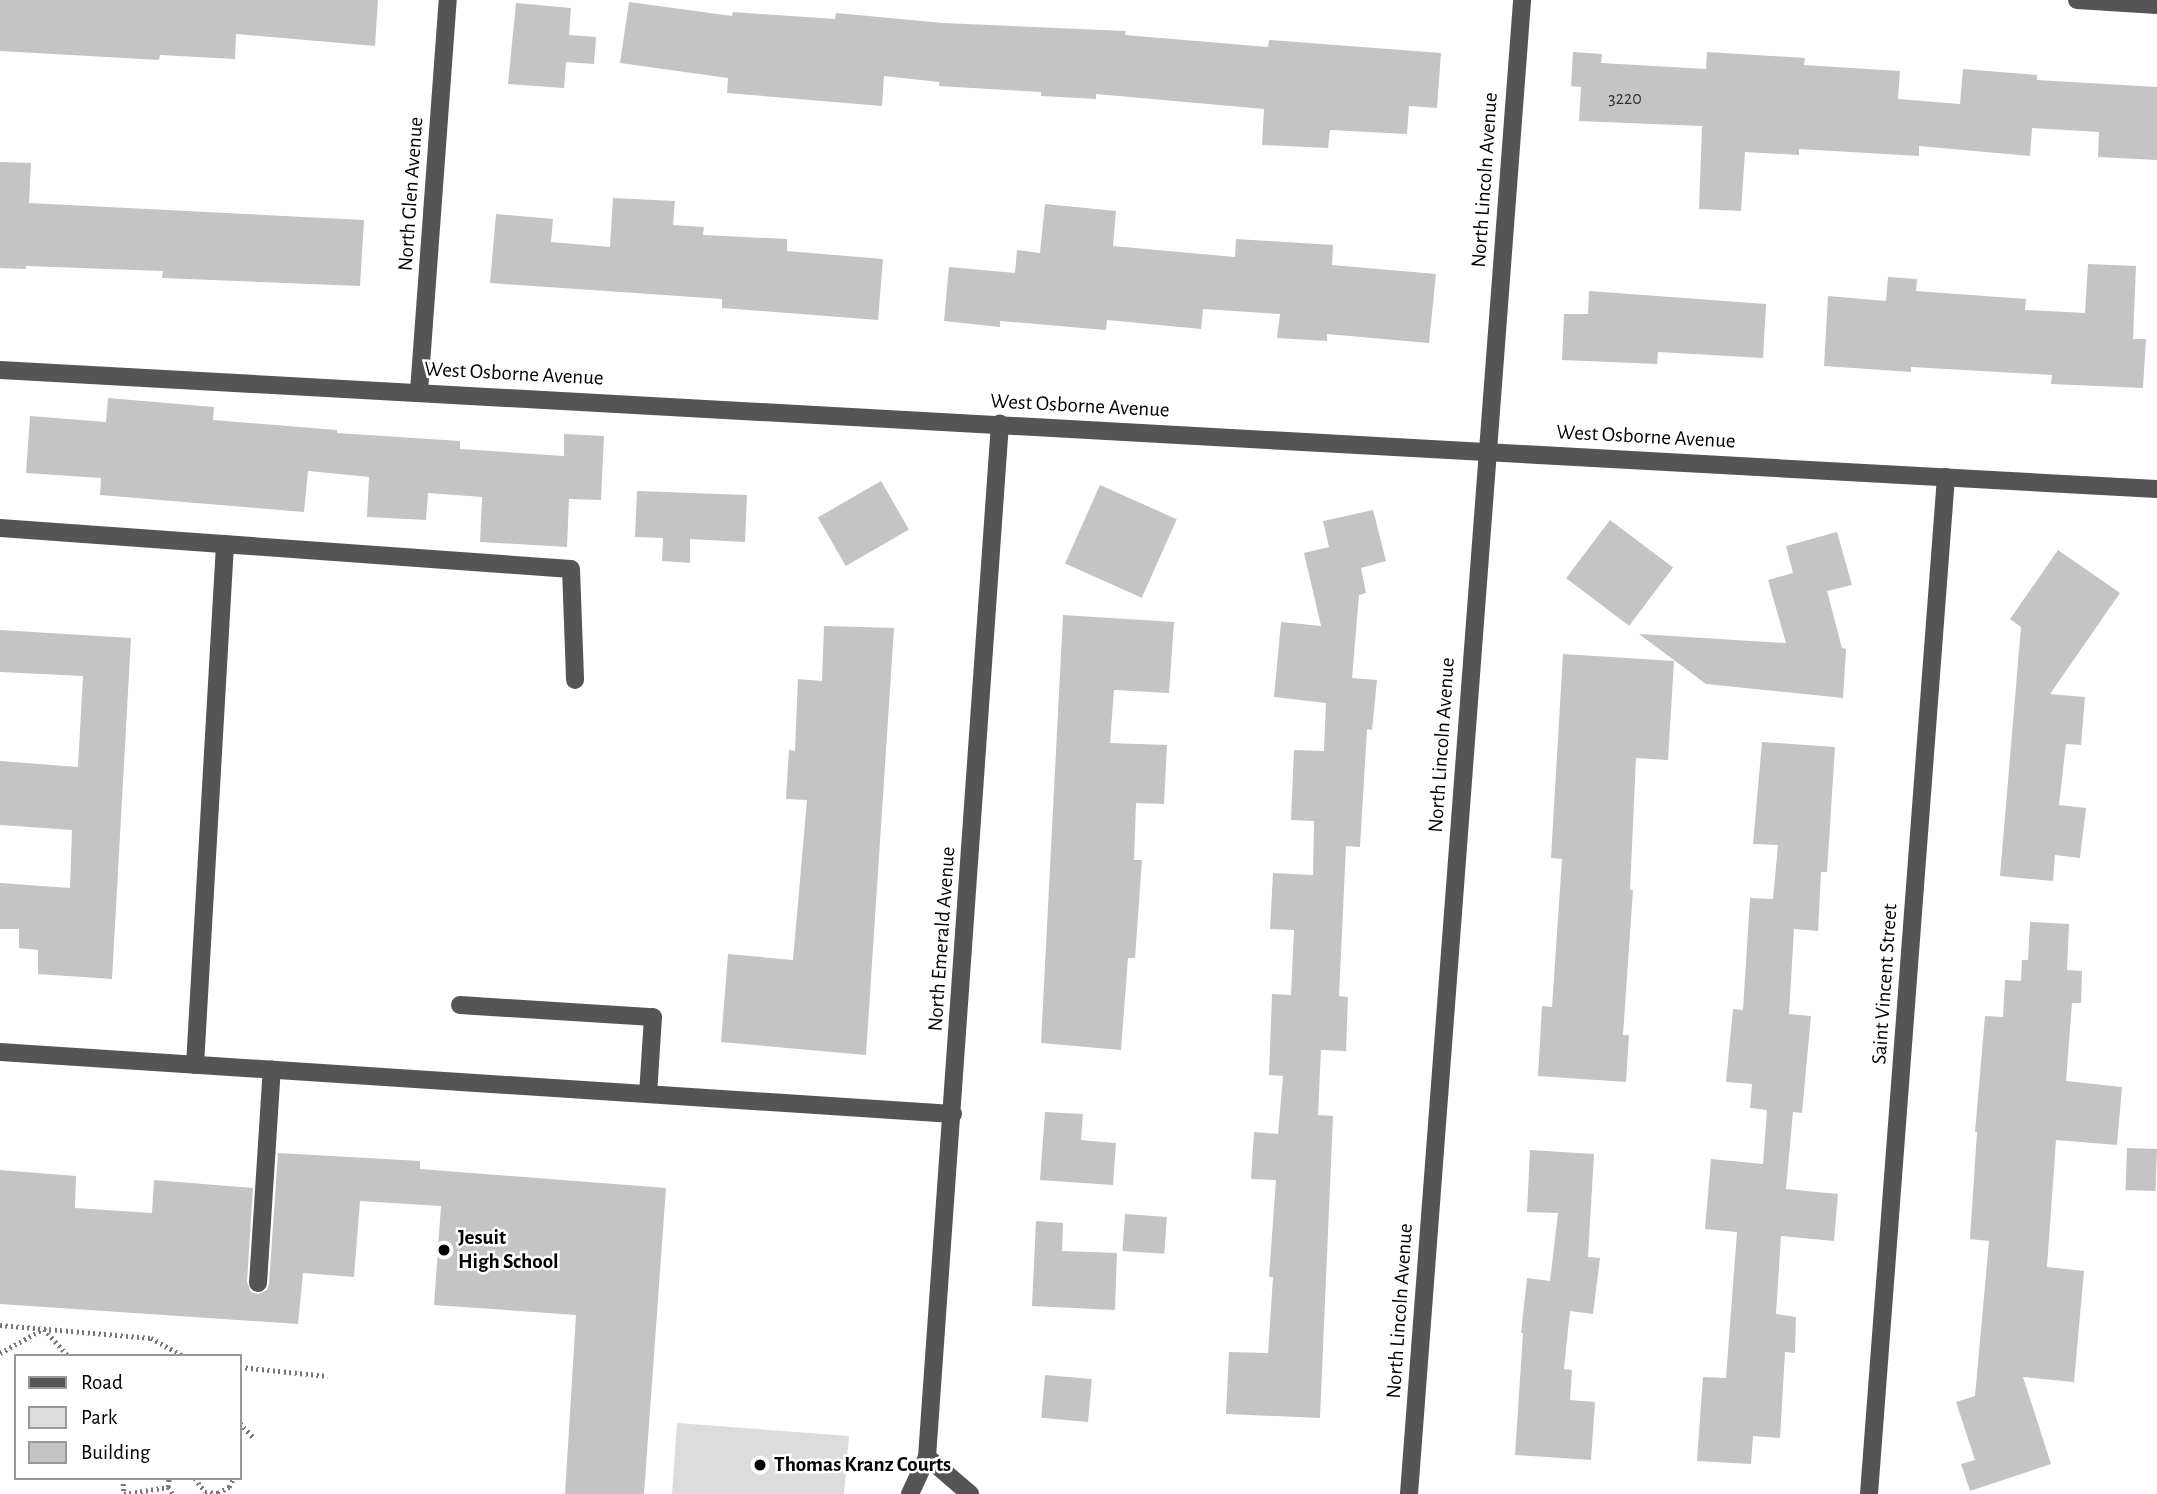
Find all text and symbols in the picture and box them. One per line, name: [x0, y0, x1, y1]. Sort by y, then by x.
house number: 3220: [1608, 88, 1642, 110]
street label: North Lincoln Avenue: [1466, 92, 1504, 268]
street label: North Glen Avenue: [393, 116, 429, 272]
street label: West Osborne Avenue: [424, 357, 604, 391]
street label: West Osborne Avenue: [990, 389, 1170, 423]
street label: West Osborne Avenue: [1556, 420, 1736, 454]
street label: North Lincoln Avenue: [1423, 657, 1461, 833]
street label: North Emerald Avenue: [923, 846, 961, 1032]
street label: Saint Vincent Street: [1867, 903, 1903, 1065]
street label: North Lincoln Avenue: [1381, 1223, 1419, 1399]
place label: Jesuit High School: [458, 1225, 559, 1275]
marker: Jesuit High School: [436, 1242, 452, 1258]
legend: [14, 1354, 242, 1480]
text: Road: [81, 1372, 123, 1393]
text: Park: [81, 1407, 117, 1428]
text: Building: [81, 1442, 150, 1463]
place label: Thomas Kranz Courts: [774, 1452, 951, 1478]
marker: Thomas Kranz Courts: [752, 1457, 768, 1473]

